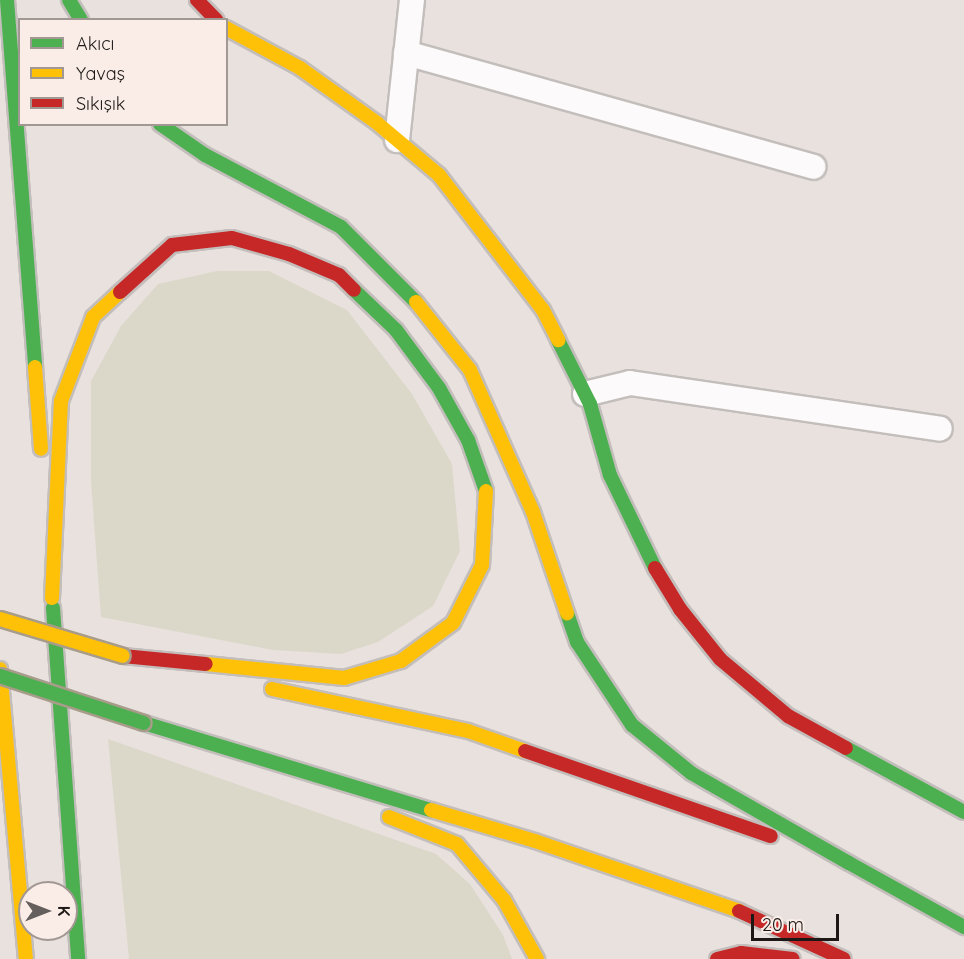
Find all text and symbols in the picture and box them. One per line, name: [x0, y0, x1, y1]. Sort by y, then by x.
legend: [18, 18, 228, 126]
text: Akıcı: [76, 32, 114, 55]
text: Yavaş: [76, 62, 125, 85]
text: Sıkışık: [76, 92, 125, 115]
north arrow: [18, 881, 78, 941]
scale bar: [754, 902, 842, 940]
text: K: [54, 906, 74, 916]
text: 20 m: [762, 913, 804, 936]

